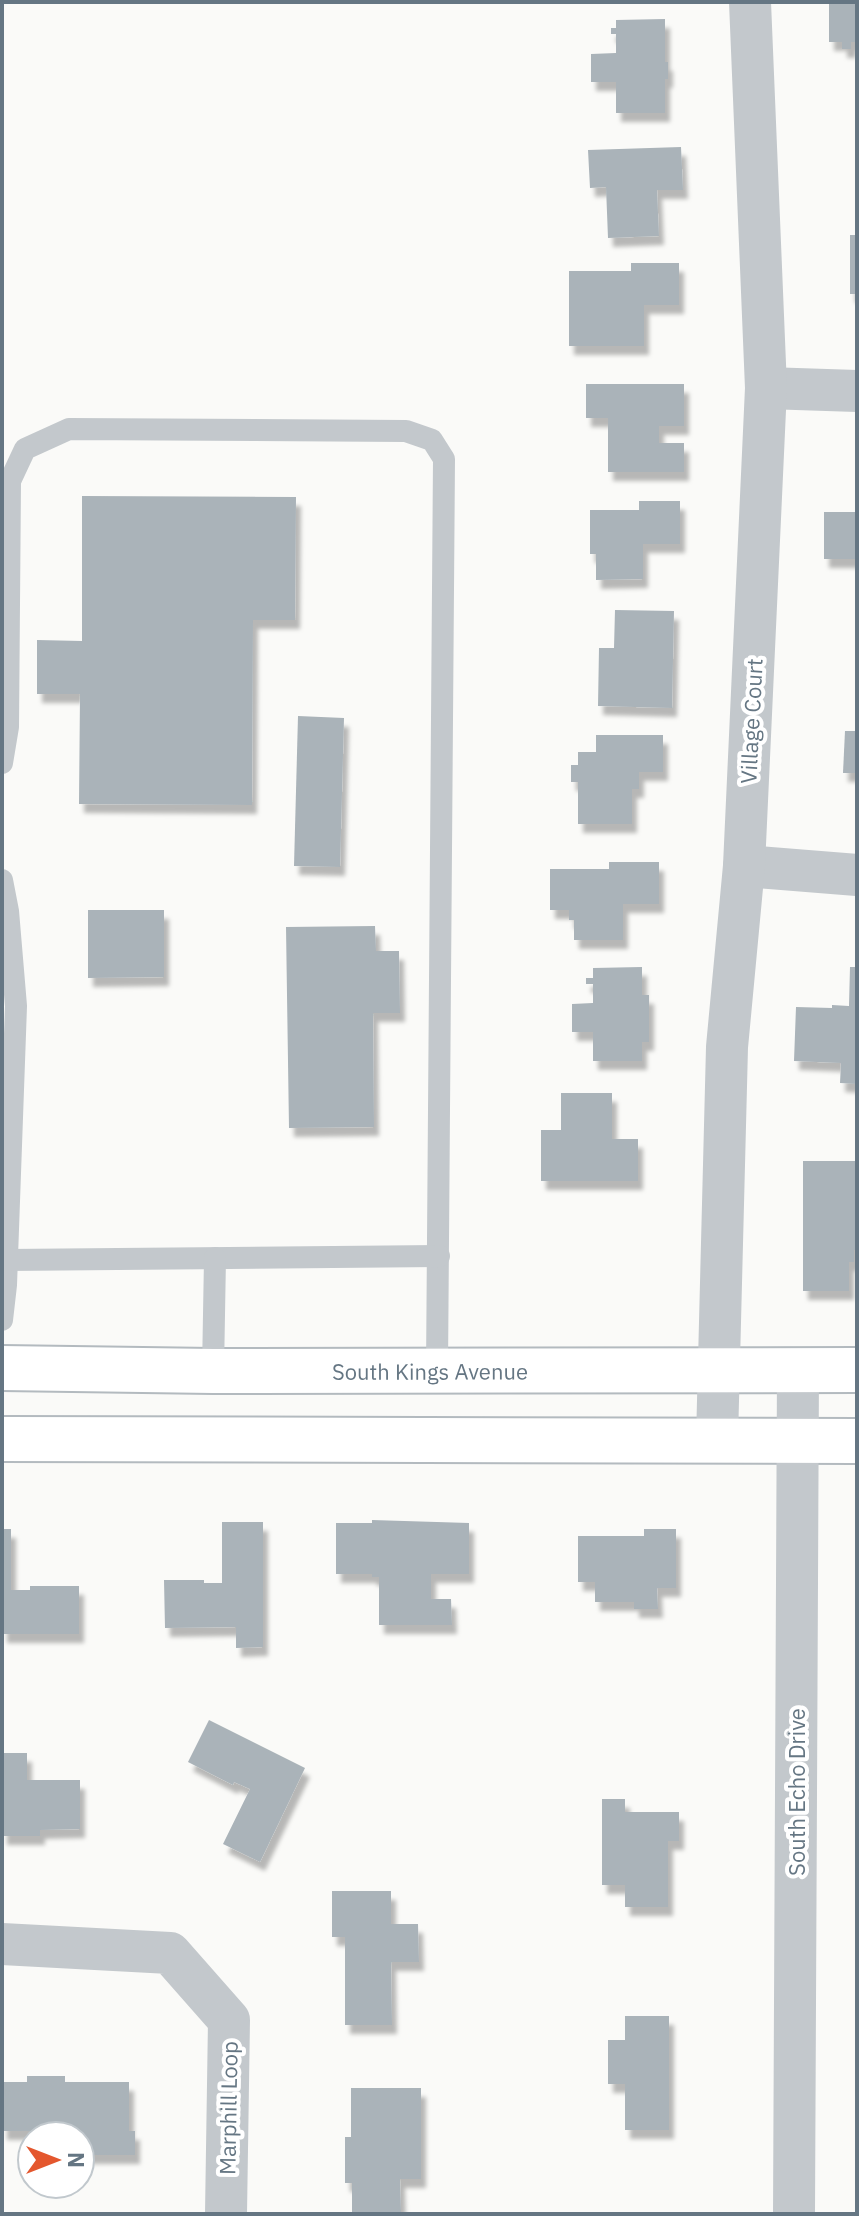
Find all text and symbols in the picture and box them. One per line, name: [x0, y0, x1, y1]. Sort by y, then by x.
street label: Village Court: [733, 658, 769, 784]
street label: South Kings Avenue: [332, 1356, 528, 1385]
street label: South Echo Drive: [782, 1708, 811, 1876]
street label: Marphill Loop: [212, 2041, 244, 2175]
north arrow: [16, 2120, 96, 2200]
text: N: [62, 2152, 91, 2168]

